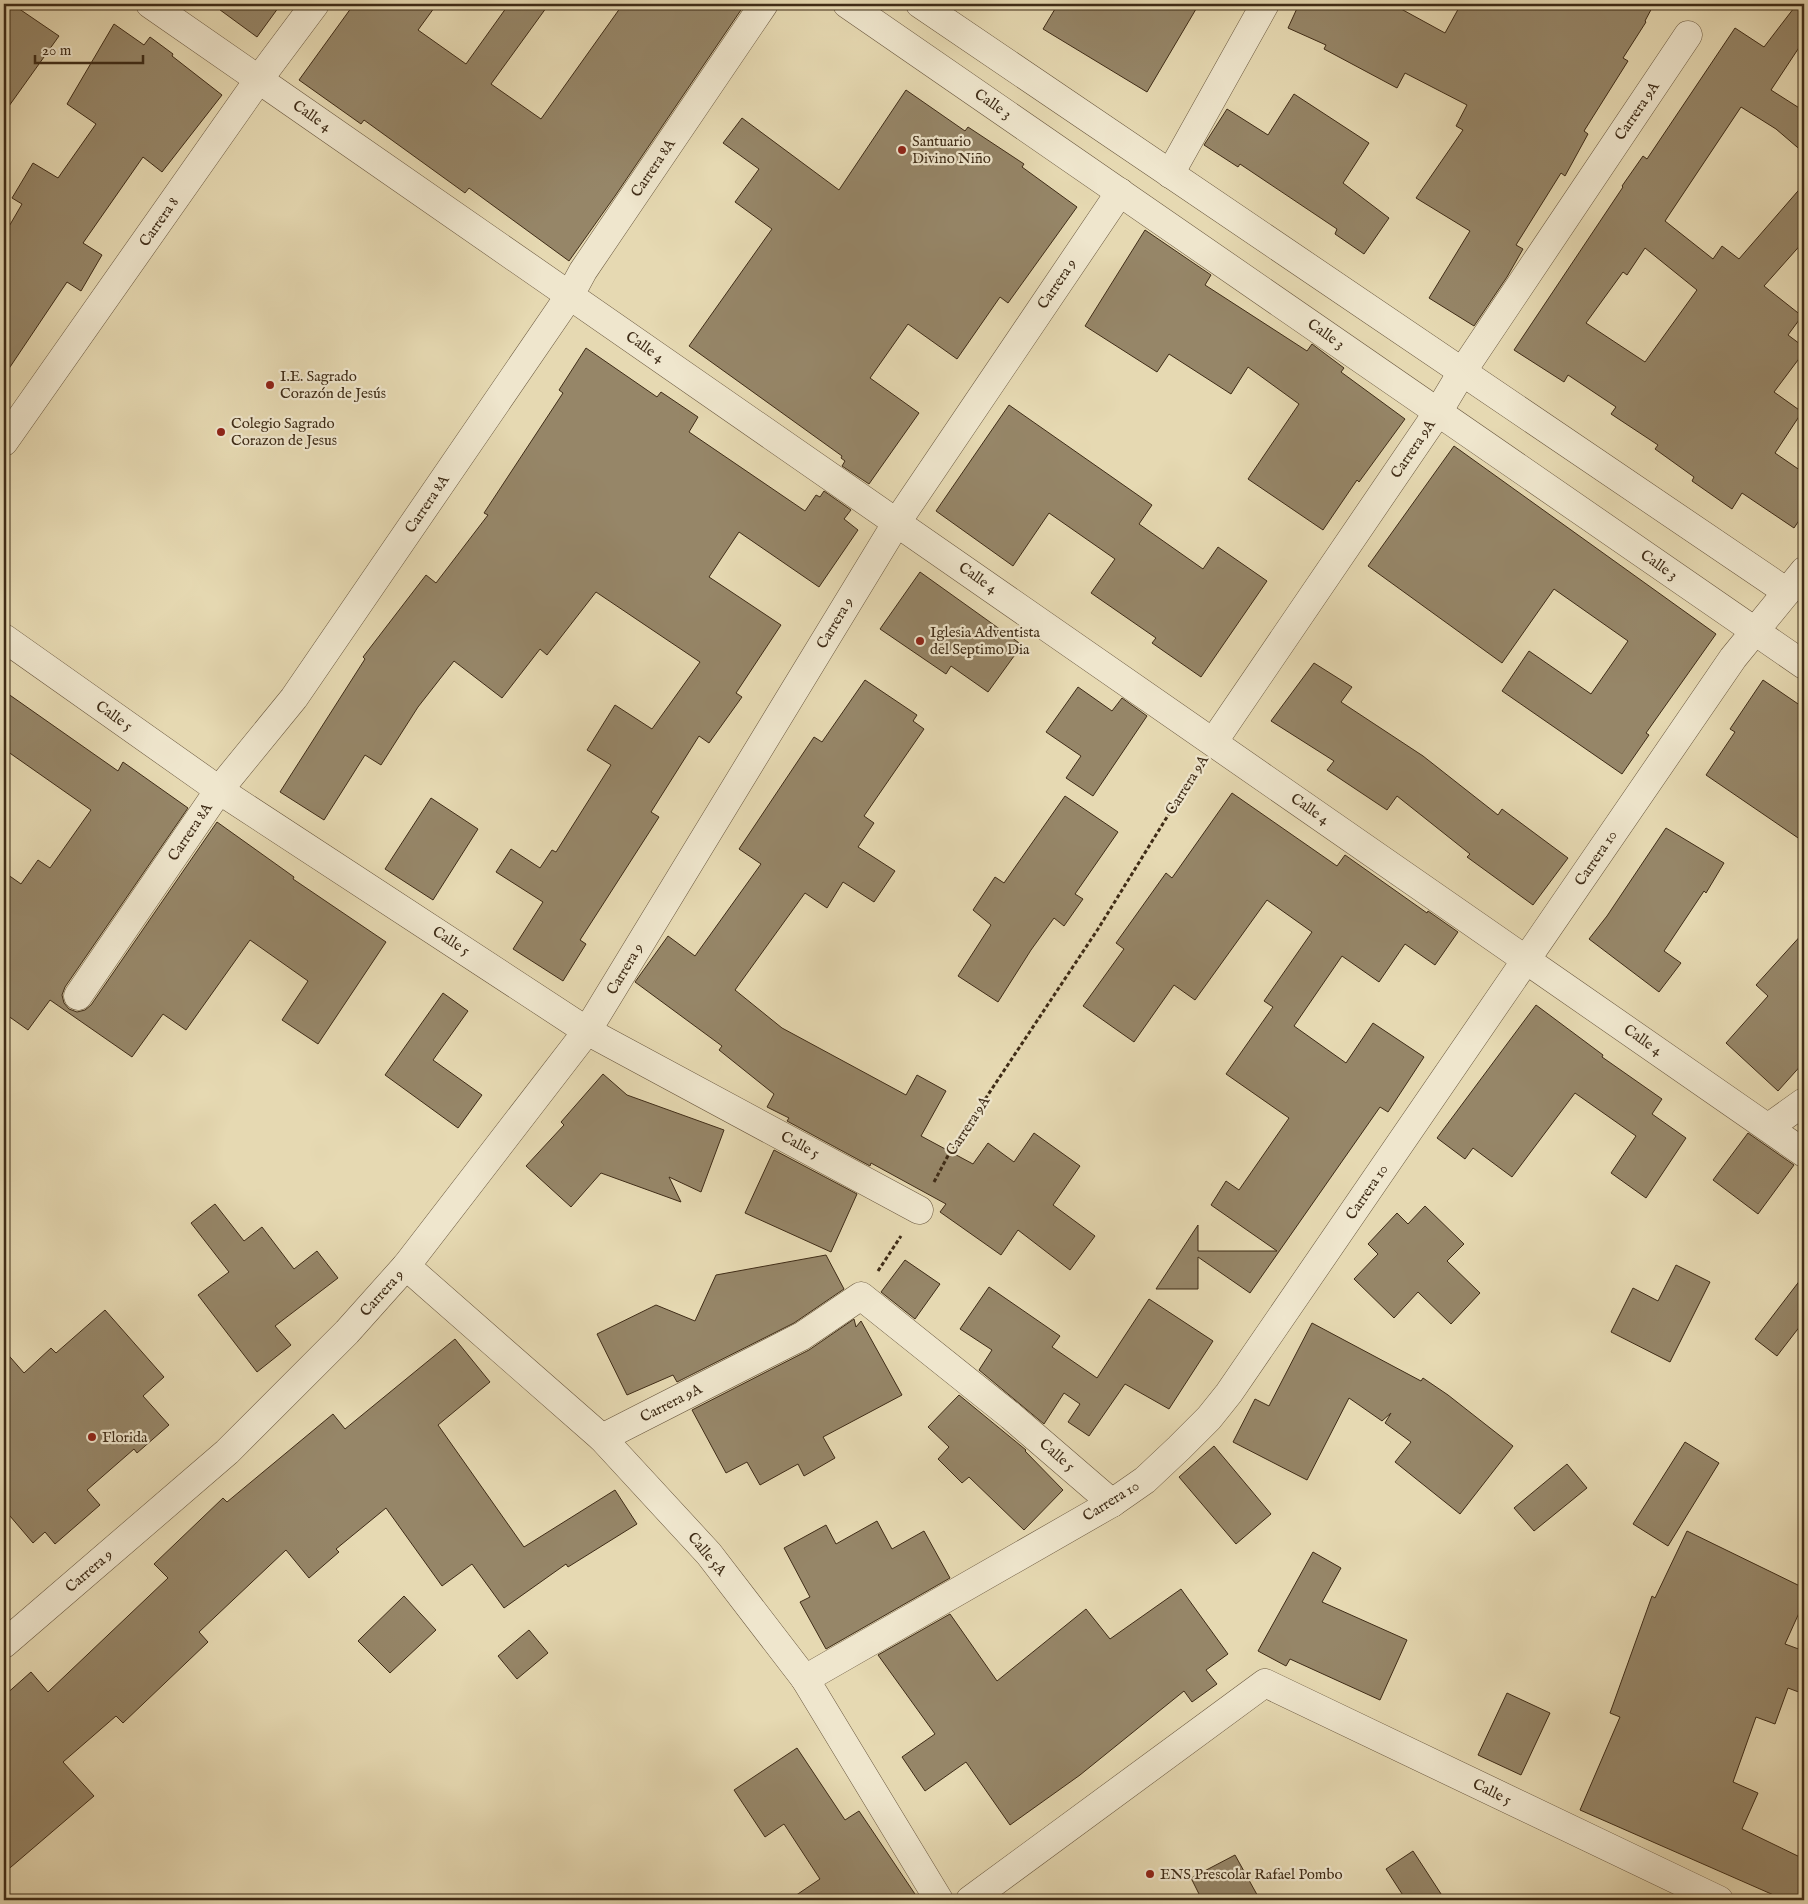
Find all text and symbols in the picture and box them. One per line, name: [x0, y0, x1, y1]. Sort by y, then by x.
scale bar: [35, 32, 142, 64]
text: 20 m: [42, 41, 72, 60]
street label: Carrera 9A: [1610, 77, 1664, 144]
street label: Calle 3: [971, 84, 1015, 124]
street label: Calle 4: [289, 96, 336, 136]
place label: Santuario Divino Niño: [912, 132, 991, 168]
street label: Carrera 8A: [627, 134, 680, 201]
marker: Santuario Divino Niño: [896, 144, 908, 156]
street label: Carrera 8: [135, 193, 183, 250]
street label: Carrera 9: [1033, 255, 1081, 313]
street label: Calle 3: [1304, 314, 1348, 354]
street label: Calle 4: [622, 327, 669, 367]
place label: I.E. Sagrado Corazón de Jesús: [280, 367, 386, 403]
marker: I.E. Sagrado Corazón de Jesús: [264, 379, 276, 391]
place label: Colegio Sagrado Corazon de Jesus: [231, 414, 337, 450]
street label: Carrera 9A: [1386, 415, 1440, 482]
marker: Colegio Sagrado Corazon de Jesus: [215, 426, 227, 438]
street label: Carrera 8A: [401, 470, 454, 537]
street label: Calle 3: [1637, 545, 1681, 585]
street label: Calle 4: [955, 558, 1002, 598]
street label: Carrera 9: [812, 594, 858, 652]
place label: Iglesia Adventista del Septimo Dia: [930, 623, 1041, 659]
marker: Iglesia Adventista del Septimo Dia: [914, 635, 926, 647]
street label: Calle 5: [92, 696, 137, 736]
street label: Carrera 9A: [1161, 751, 1213, 818]
street label: Calle 4: [1287, 789, 1334, 829]
street label: Carrera 8A: [164, 798, 217, 865]
street label: Carrera 10: [1570, 826, 1622, 890]
street label: Calle 5: [429, 922, 474, 960]
street label: Carrera 9: [602, 940, 648, 998]
street label: Calle 4: [1620, 1020, 1667, 1060]
street label: Carrera 9A: [942, 1092, 995, 1159]
street label: Calle 5: [777, 1127, 823, 1163]
street label: Carrera 10: [1341, 1160, 1393, 1224]
street label: Carrera 9: [356, 1265, 408, 1321]
street label: Carrera 9A: [637, 1379, 706, 1427]
place label: Florida: [102, 1428, 148, 1447]
marker: Florida: [86, 1431, 98, 1443]
street label: Calle 5: [1035, 1434, 1079, 1476]
street label: Carrera 10: [1079, 1476, 1143, 1526]
street label: Calle 5A: [683, 1528, 731, 1580]
street label: Carrera 9: [61, 1545, 117, 1597]
street label: Calle 5: [1469, 1774, 1515, 1810]
place label: ENS Prescolar Rafael Pombo: [1160, 1865, 1342, 1884]
marker: ENS Prescolar Rafael Pombo: [1144, 1868, 1156, 1880]

